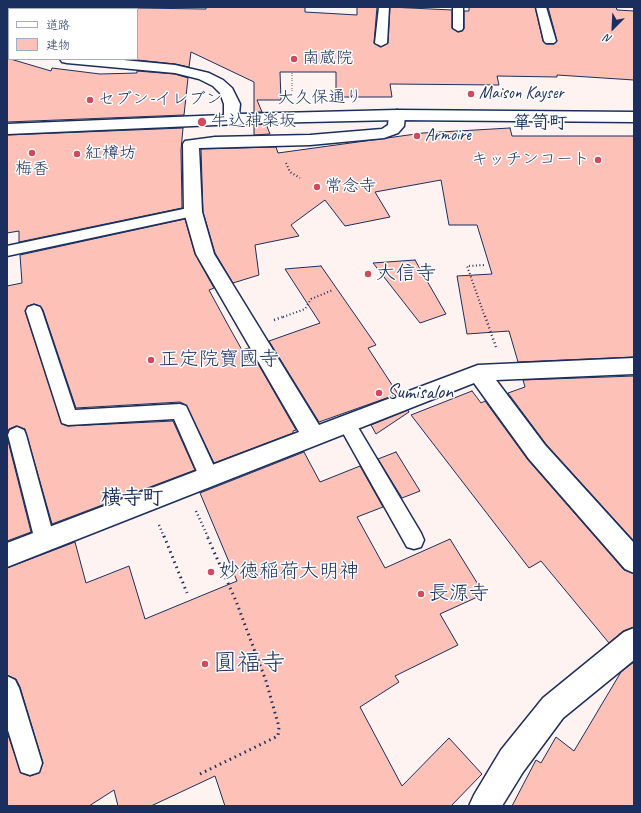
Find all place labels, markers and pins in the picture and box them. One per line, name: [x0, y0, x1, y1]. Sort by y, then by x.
place label: 南蔵院: [302, 49, 353, 69]
marker: 南蔵院: [289, 54, 299, 64]
place label: Maison Kayser: [479, 84, 564, 104]
marker: Maison Kayser: [466, 89, 476, 99]
place label: セブン-イレブン: [98, 90, 223, 110]
marker: セブン-イレブン: [85, 95, 95, 105]
place label: 牛込神楽坂: [211, 112, 296, 132]
marker: 牛込神楽坂: [196, 116, 208, 128]
place label: Armoire: [425, 126, 471, 146]
marker: Armoire: [412, 131, 422, 141]
place label: 紅樽坊: [85, 144, 136, 164]
marker: 梅香: [27, 148, 37, 158]
marker: 紅樽坊: [72, 149, 82, 159]
place label: キッチンコート: [471, 150, 590, 170]
marker: キッチンコート: [593, 155, 603, 165]
place label: 梅香: [15, 160, 49, 180]
place label: 常念寺: [325, 177, 376, 197]
marker: 常念寺: [312, 182, 322, 192]
place label: 大信寺: [376, 262, 436, 286]
marker: 大信寺: [363, 269, 373, 279]
place label: 正定院寶國寺: [159, 348, 279, 372]
marker: 正定院寶國寺: [146, 355, 156, 365]
place label: Sumisalon: [387, 381, 453, 405]
marker: Sumisalon: [374, 388, 384, 398]
place label: 妙徳稲荷大明神: [219, 560, 359, 584]
marker: 妙徳稲荷大明神: [206, 567, 216, 577]
place label: 長源寺: [429, 582, 489, 606]
marker: 長源寺: [416, 589, 426, 599]
place label: 圓福寺: [213, 650, 285, 678]
marker: 圓福寺: [200, 659, 210, 669]

